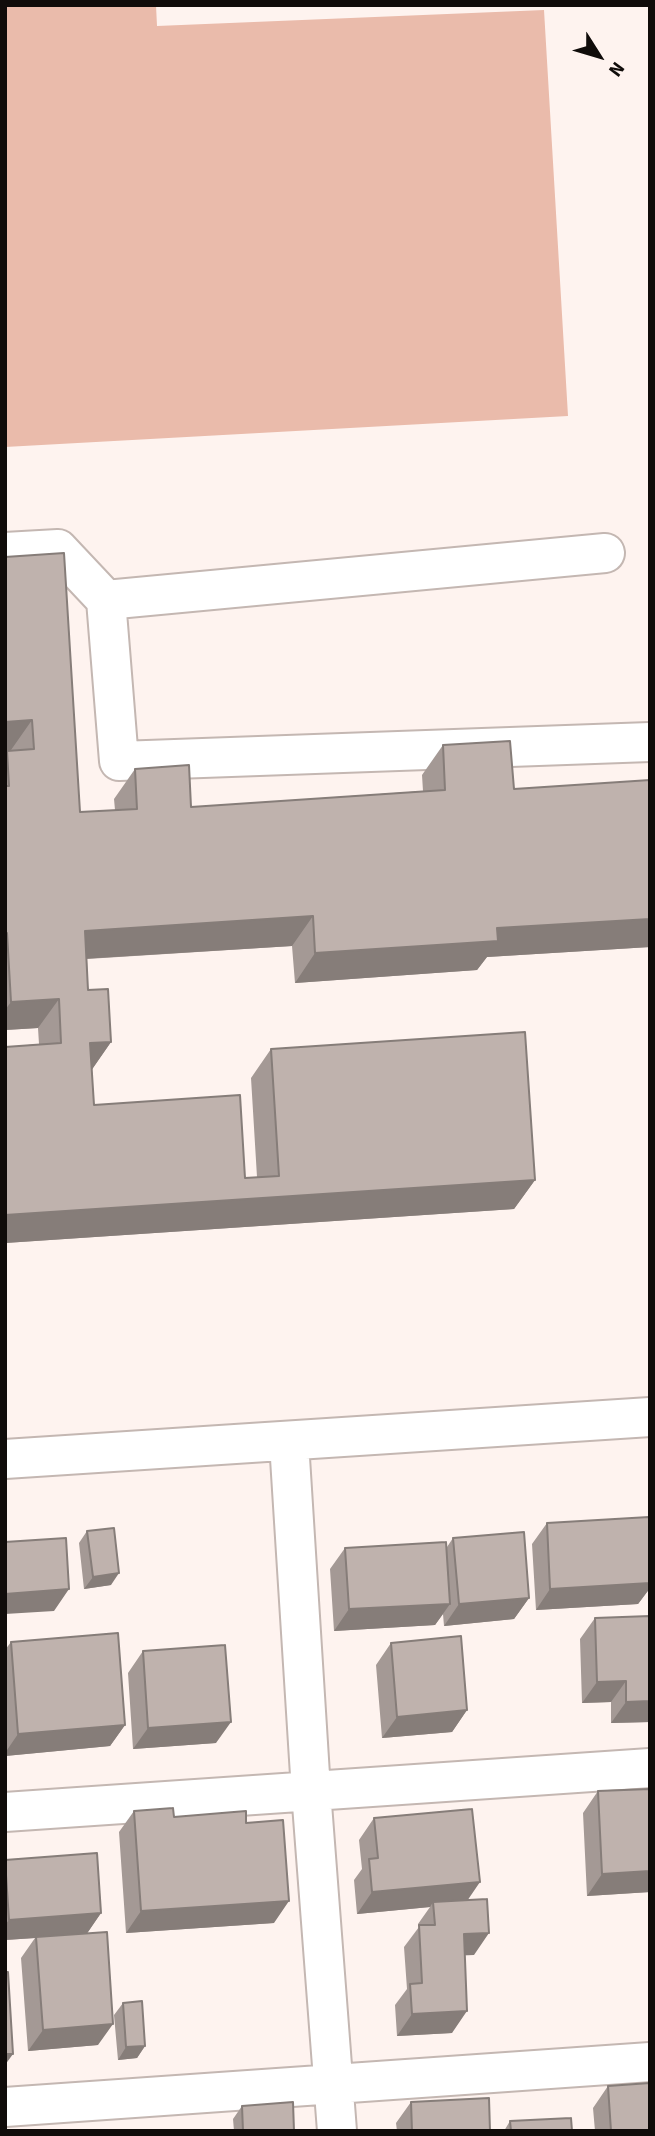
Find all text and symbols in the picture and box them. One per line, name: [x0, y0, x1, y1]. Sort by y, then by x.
north arrow: [564, 21, 634, 91]
text: N: [602, 56, 631, 82]

